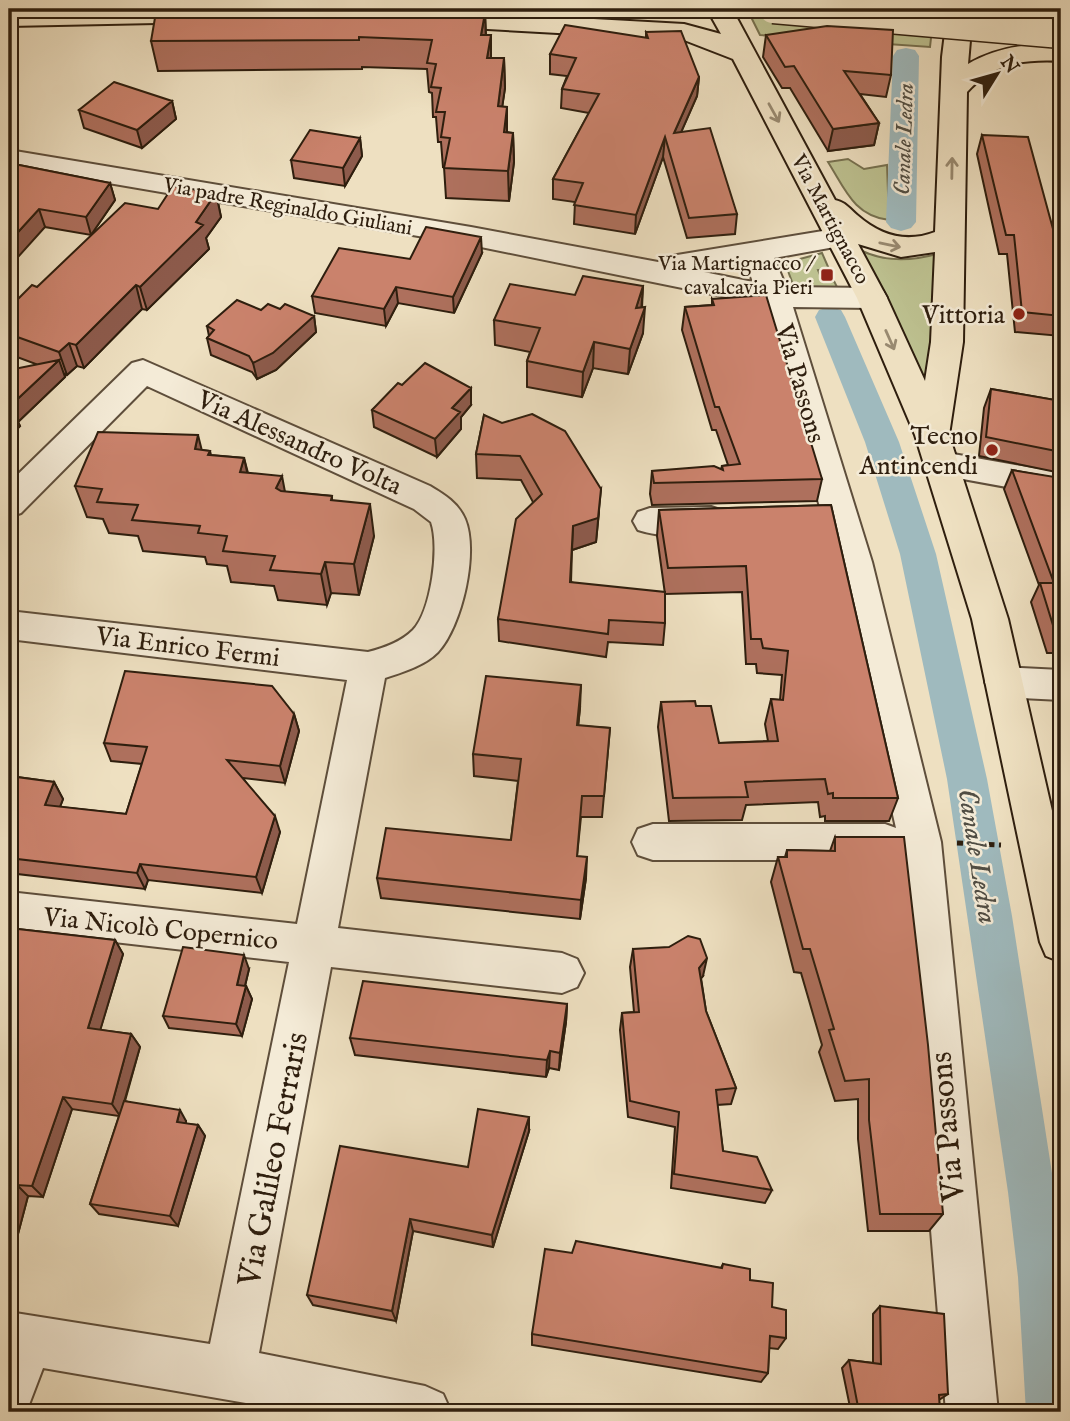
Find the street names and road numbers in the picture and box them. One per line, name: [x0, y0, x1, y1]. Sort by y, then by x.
street label: Via Martignacco: [784, 149, 875, 289]
street label: Via padre Reginaldo Giuliani: [160, 172, 414, 243]
street label: Via Passons: [767, 319, 832, 447]
street label: Via Alessandro Volta: [191, 383, 408, 504]
street label: Via Enrico Fermi: [93, 620, 282, 675]
street label: Via Nicolò Copernico: [41, 901, 280, 958]
street label: Via Galileo Ferraris: [230, 1029, 319, 1291]
street label: Via Passons: [922, 1050, 976, 1204]

